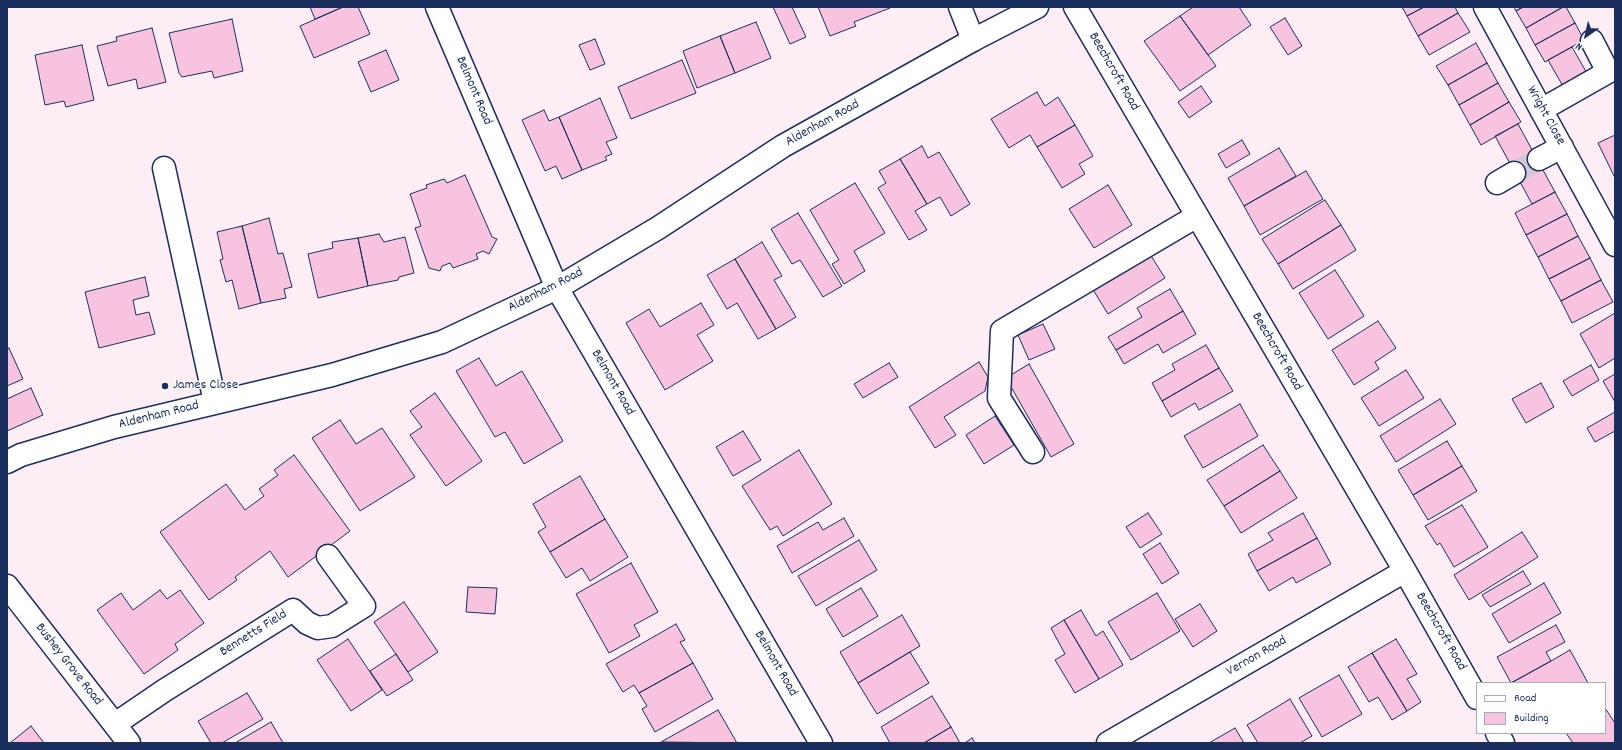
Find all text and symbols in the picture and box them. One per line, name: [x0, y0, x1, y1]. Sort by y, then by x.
north arrow: [1566, 16, 1606, 56]
street label: Beechcroft Road: [1084, 30, 1142, 114]
text: N: [1573, 38, 1586, 54]
street label: Belmont Road: [451, 54, 495, 128]
street label: Wright Close: [1522, 83, 1568, 149]
street label: Aldenham Road: [783, 97, 863, 151]
street label: Aldenham Road: [506, 265, 586, 317]
street label: Beechcroft Road: [1247, 310, 1305, 394]
street label: Belmont Road: [586, 347, 638, 419]
place label: James Close: [173, 378, 238, 394]
marker: James Close: [160, 381, 170, 391]
street label: Aldenham Road: [117, 398, 201, 434]
street label: Beechcroft Road: [1411, 590, 1469, 674]
street label: Bennetts Field: [217, 607, 291, 661]
street label: Bushey Grove Road: [31, 620, 105, 710]
street label: Belmont Road: [749, 628, 801, 700]
street label: Vernon Road: [1224, 633, 1290, 681]
legend: [1476, 682, 1606, 734]
text: Road: [1514, 690, 1536, 707]
text: Building: [1514, 710, 1549, 727]

